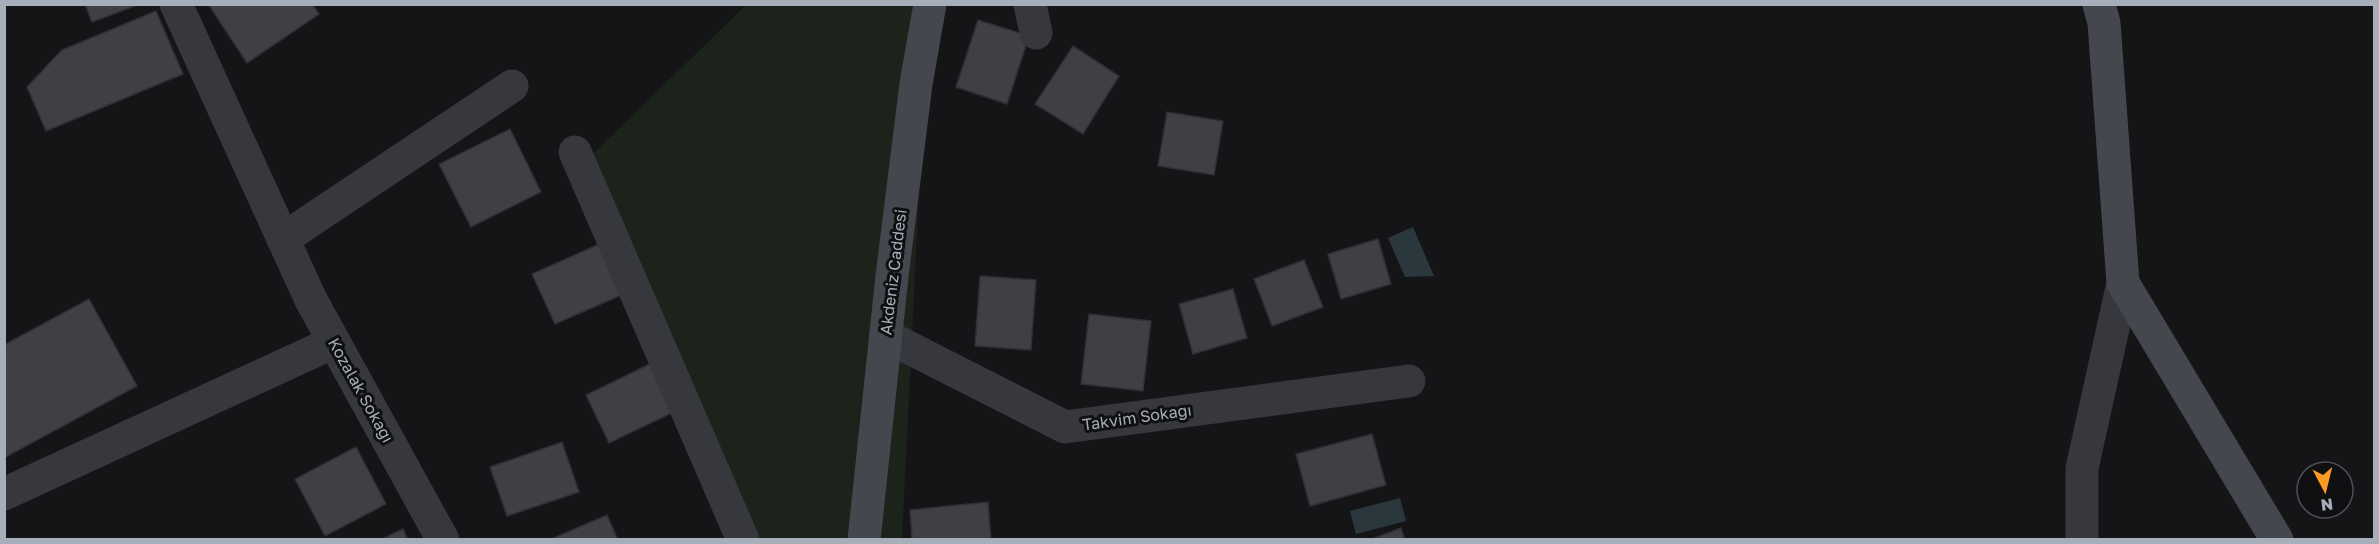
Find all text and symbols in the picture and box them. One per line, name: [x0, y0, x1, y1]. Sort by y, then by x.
street label: Akdeniz Caddesi: [875, 208, 911, 336]
street label: Kozalak Sokağı: [324, 334, 398, 446]
street label: Takvim Sokağı: [1081, 399, 1193, 435]
north arrow: [2295, 460, 2355, 520]
text: N: [2320, 494, 2334, 516]

